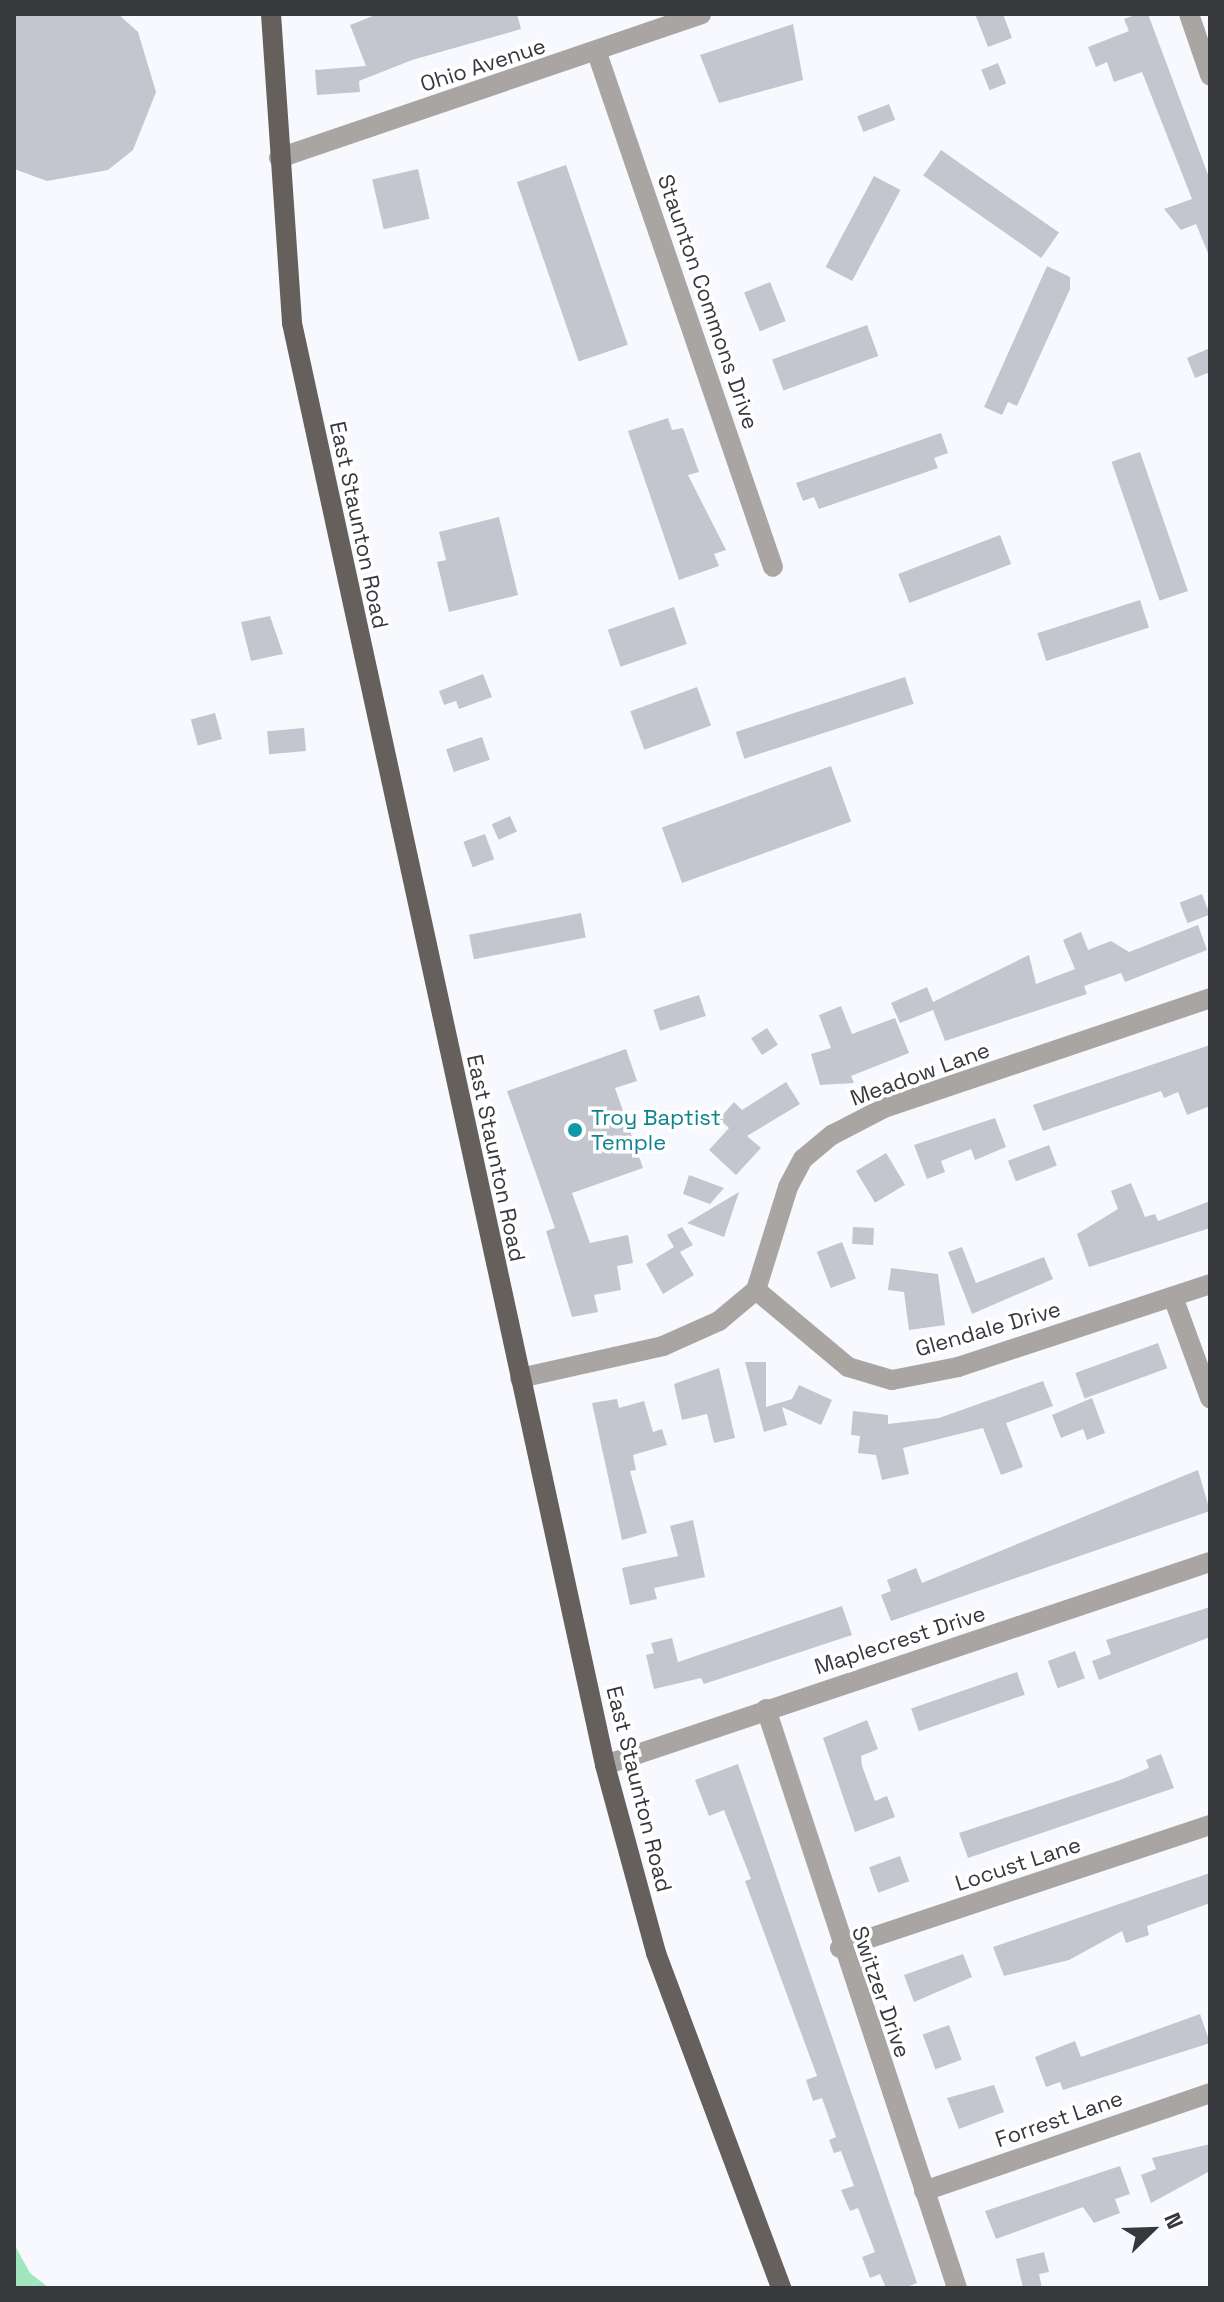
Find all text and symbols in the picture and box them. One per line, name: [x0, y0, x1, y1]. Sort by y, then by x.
street label: Ohio Avenue: [417, 32, 549, 98]
street label: Staunton Commons Drive: [652, 171, 764, 433]
street label: East Staunton Road: [324, 419, 394, 631]
street label: Meadow Lane: [847, 1037, 993, 1111]
street label: East Staunton Road: [461, 1052, 531, 1264]
place label: Troy Baptist Temple: [591, 1104, 721, 1156]
marker: Troy Baptist Temple: [566, 1121, 584, 1139]
street label: Glendale Drive: [912, 1296, 1064, 1362]
street label: Maplecrest Drive: [811, 1600, 989, 1680]
street label: East Staunton Road: [601, 1683, 677, 1895]
street label: Locust Lane: [952, 1831, 1084, 1897]
street label: Switzer Drive: [846, 1923, 916, 2061]
street label: Forrest Lane: [992, 2085, 1126, 2153]
north arrow: [1112, 2190, 1192, 2270]
text: N: [1158, 2208, 1190, 2233]

